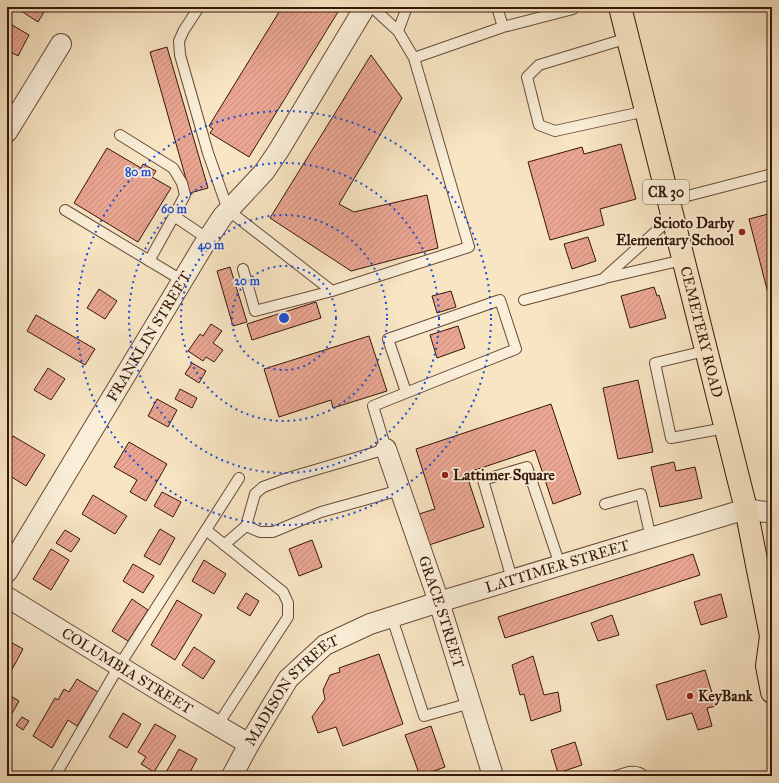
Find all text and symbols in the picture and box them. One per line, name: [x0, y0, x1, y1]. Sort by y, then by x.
text: 80 m: [125, 165, 152, 179]
road number: CR 30: [643, 180, 689, 204]
text: 60 m: [161, 202, 188, 216]
place label: Scioto Darby Elementary School: [616, 214, 735, 250]
marker: Scioto Darby Elementary School: [737, 227, 747, 237]
text: 40 m: [198, 238, 225, 253]
street label: CEMETERY ROAD: [676, 264, 727, 400]
street label: FRANKLIN STREET: [103, 268, 195, 405]
text: 20 m: [234, 274, 261, 288]
centre of rings: [277, 311, 291, 325]
place label: Lattimer Square: [453, 466, 555, 485]
marker: Lattimer Square: [440, 470, 450, 480]
street label: LATTIMER STREET: [483, 536, 632, 596]
street label: GRACE STREET: [415, 553, 468, 670]
street label: COLUMBIA STREET: [58, 624, 196, 718]
street label: MADISON STREET: [241, 631, 342, 749]
place label: KeyBank: [698, 687, 754, 706]
marker: KeyBank: [685, 691, 695, 701]

